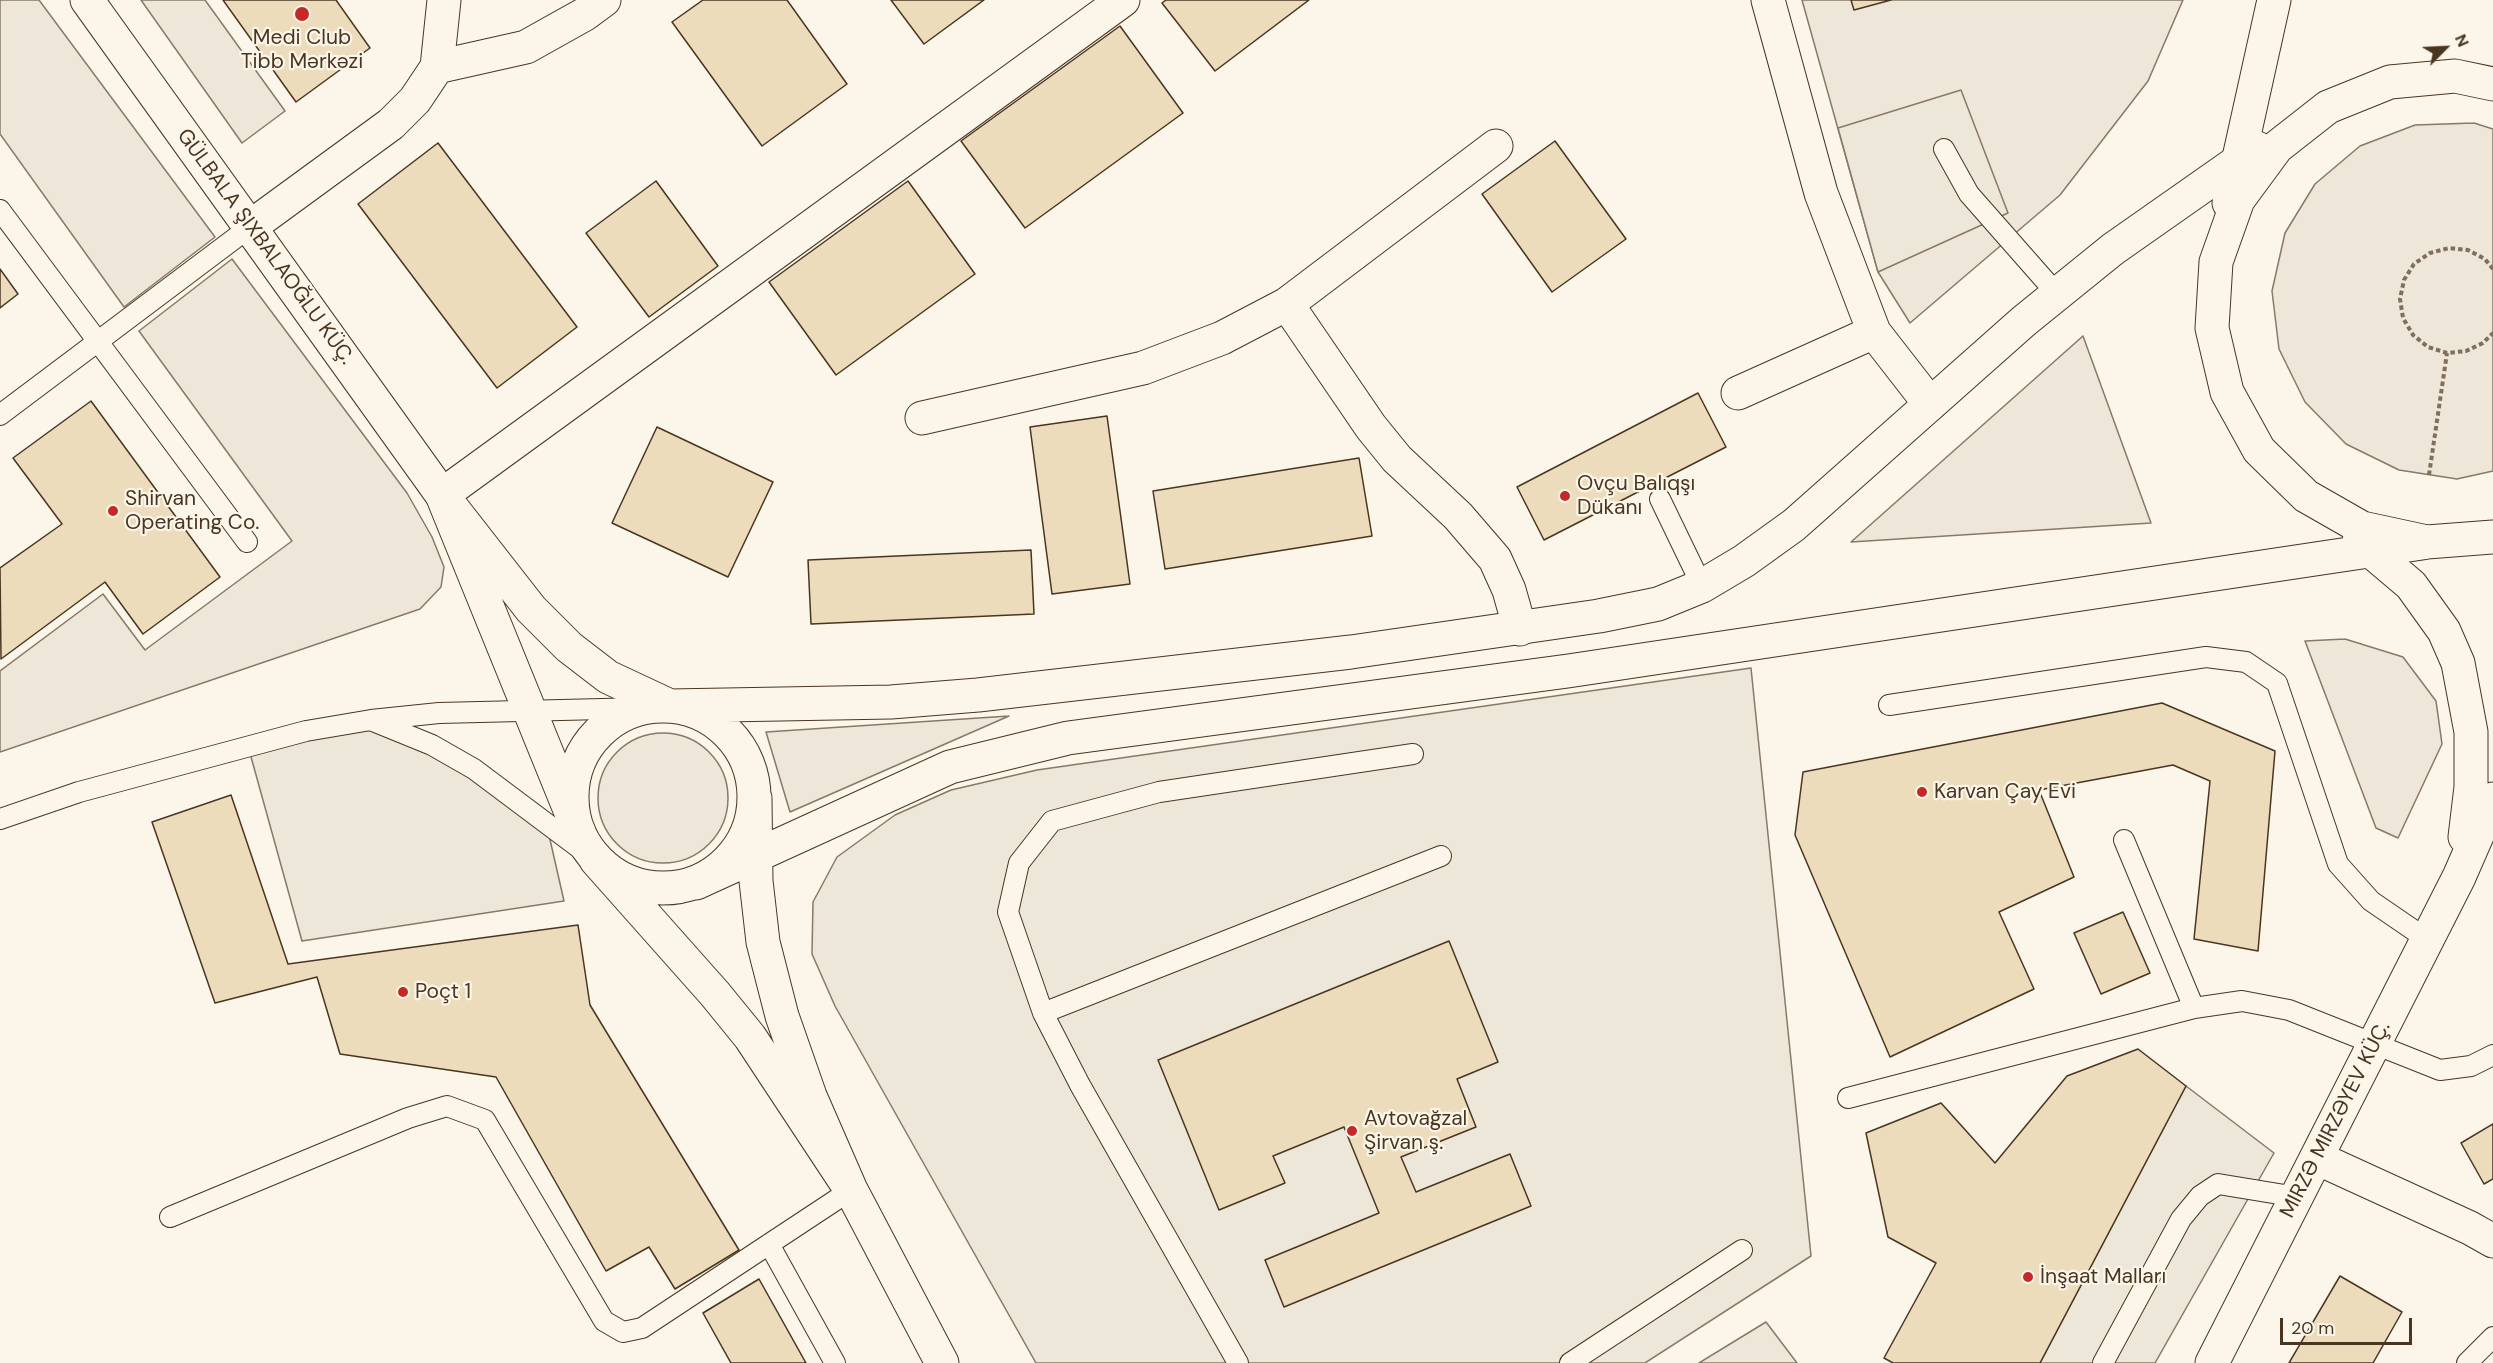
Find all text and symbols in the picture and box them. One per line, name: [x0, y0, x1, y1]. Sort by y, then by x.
marker: Medi Club Tibb Mərkəzi: [293, 5, 311, 23]
north arrow: [2415, 18, 2475, 78]
place label: Medi Club Tibb Mərkəzi: [241, 25, 363, 75]
text: N: [2450, 31, 2474, 50]
street label: GÜLBALA ŞIXBALAOĞLU KÜÇ.: [171, 124, 359, 370]
place label: Ovçu Balıqşı Dükanı: [1577, 471, 1695, 521]
place label: Shirvan Operating Co.: [125, 486, 260, 536]
marker: Ovçu Balıqşı Dükanı: [1558, 489, 1572, 503]
marker: Shirvan Operating Co.: [106, 504, 120, 518]
place label: Karvan Çay Evi: [1934, 779, 2076, 805]
marker: Karvan Çay Evi: [1915, 785, 1929, 799]
place label: Poçt 1: [415, 979, 471, 1005]
marker: Poçt 1: [396, 985, 410, 999]
street label: MIRZƏ MIRZƏYEV KÜÇ.: [2275, 1017, 2397, 1223]
place label: Avtovağzal Şirvan ş.: [1364, 1106, 1467, 1156]
marker: Avtovağzal Şirvan ş.: [1345, 1124, 1359, 1138]
place label: İnşaat Malları: [2040, 1264, 2166, 1290]
marker: İnşaat Malları: [2021, 1270, 2035, 1284]
scale bar: [2283, 1306, 2415, 1344]
text: 20 m: [2291, 1316, 2334, 1340]

